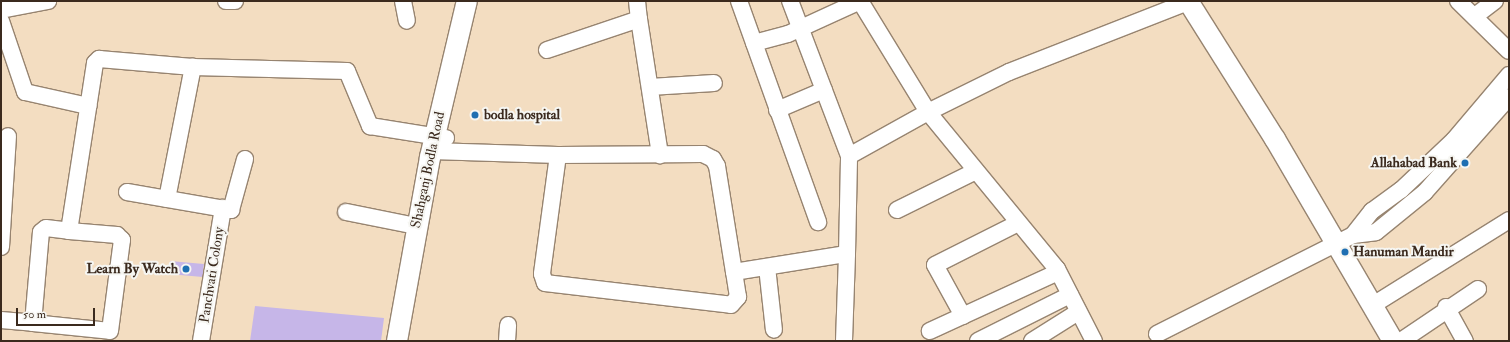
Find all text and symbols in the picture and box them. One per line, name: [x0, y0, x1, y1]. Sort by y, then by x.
place label: bodla hospital: [484, 107, 560, 123]
marker: bodla hospital: [469, 109, 481, 121]
street label: Shahganj Bodla Road: [407, 110, 449, 230]
place label: Allahabad Bank: [1371, 155, 1457, 171]
marker: Allahabad Bank: [1460, 158, 1470, 168]
street label: Panchvati Colony: [196, 226, 228, 324]
place label: Hanuman Mandir: [1353, 244, 1454, 260]
marker: Hanuman Mandir: [1340, 247, 1350, 257]
place label: Learn By Watch: [86, 261, 178, 277]
marker: Learn By Watch: [181, 264, 191, 274]
scale bar: [18, 300, 97, 326]
text: 50 m: [23, 307, 46, 322]

